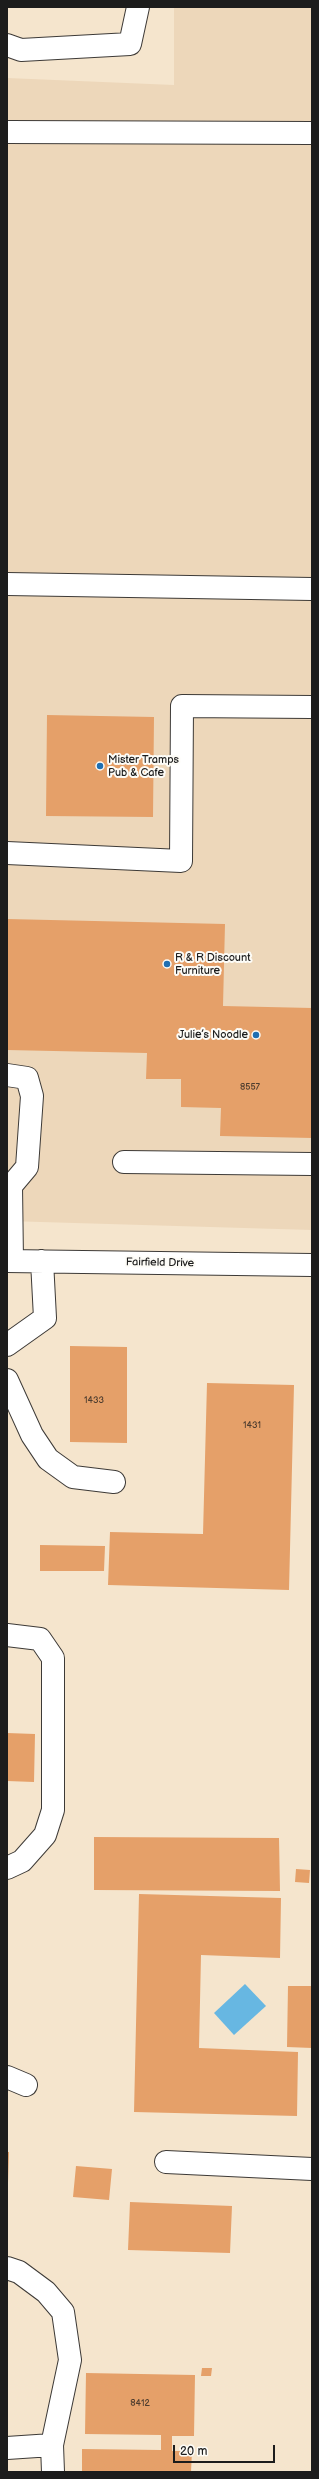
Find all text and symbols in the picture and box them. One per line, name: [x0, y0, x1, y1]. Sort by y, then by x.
place label: Mister Tramps Pub & Cafe: [108, 753, 179, 779]
marker: Mister Tramps Pub & Cafe: [95, 761, 105, 771]
place label: R & R Discount Furniture: [175, 951, 251, 977]
marker: R & R Discount Furniture: [162, 959, 172, 969]
place label: Julie’s Noodle: [178, 1028, 248, 1042]
marker: Julie’s Noodle: [251, 1030, 261, 1040]
house number: 8557: [240, 1083, 260, 1093]
street label: Fairfield Drive: [126, 1256, 194, 1270]
house number: 1433: [84, 1396, 104, 1406]
house number: 1431: [243, 1421, 261, 1431]
house number: 8412: [130, 2399, 150, 2409]
scale bar: [175, 2437, 277, 2463]
text: 20 m: [180, 2444, 207, 2459]

